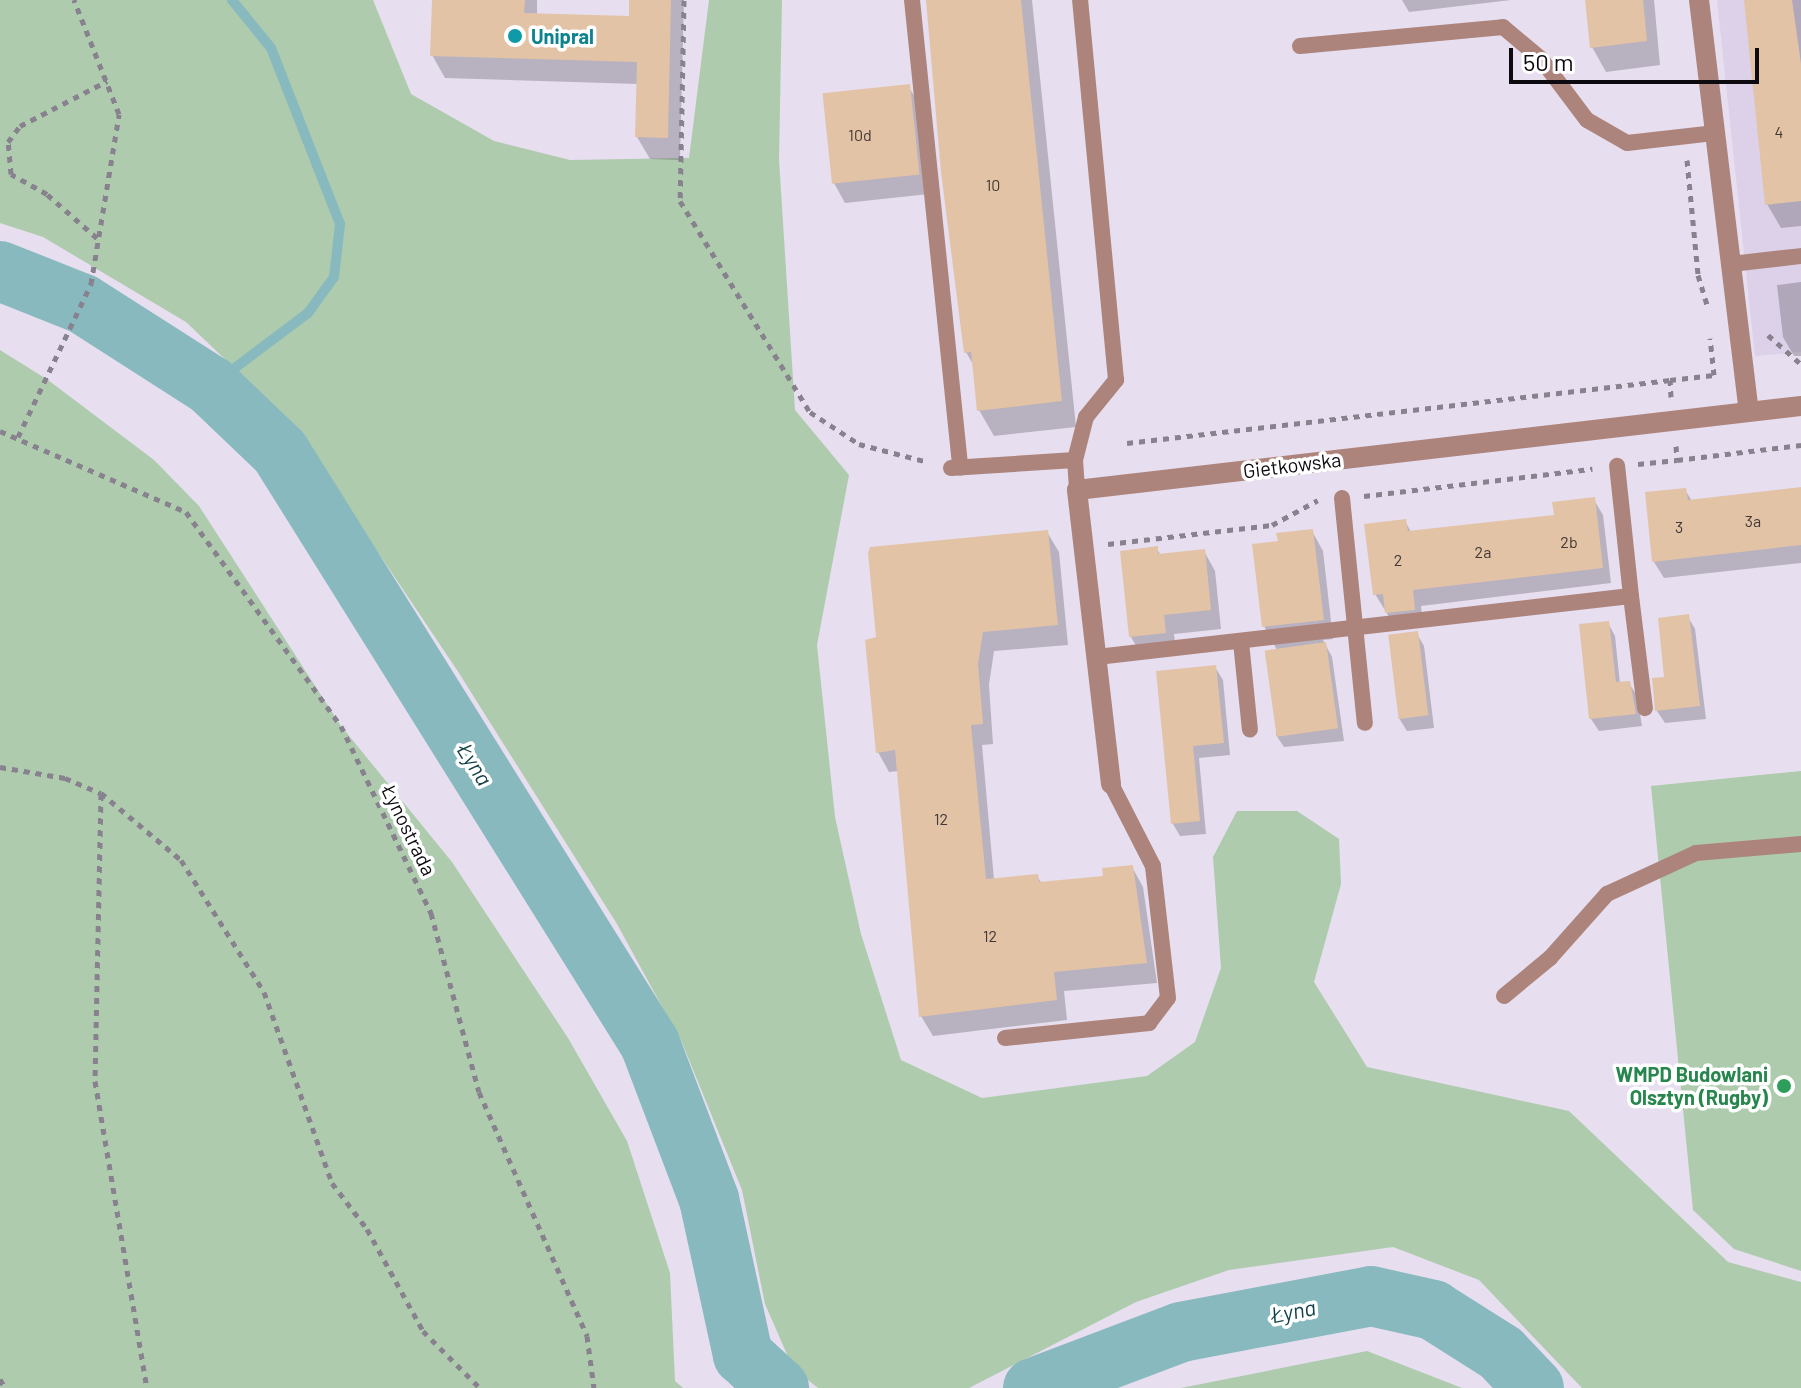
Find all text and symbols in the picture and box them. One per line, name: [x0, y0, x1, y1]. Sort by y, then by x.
place label: Unipral: [531, 24, 594, 48]
marker: Unipral: [506, 27, 524, 45]
scale bar: [1513, 32, 1763, 82]
text: 50 m: [1523, 47, 1574, 76]
house number: 4: [1775, 122, 1783, 142]
house number: 10d: [848, 125, 872, 145]
house number: 10: [986, 175, 1000, 195]
street label: Gietkowska: [1242, 447, 1342, 483]
house number: 3a: [1745, 511, 1761, 531]
house number: 3: [1675, 517, 1683, 537]
house number: 2b: [1560, 532, 1578, 552]
house number: 2a: [1475, 542, 1491, 562]
house number: 2: [1394, 550, 1402, 570]
water label: Łyna: [452, 738, 498, 790]
street label: Łynostrada: [377, 781, 441, 879]
house number: 12: [934, 809, 948, 829]
house number: 12: [983, 926, 997, 946]
place label: WMPD Budowlani Olsztyn (Rugby): [1616, 1062, 1768, 1109]
marker: WMPD Budowlani Olsztyn (Rugby): [1775, 1077, 1793, 1095]
water label: Łyna: [1268, 1294, 1318, 1328]

